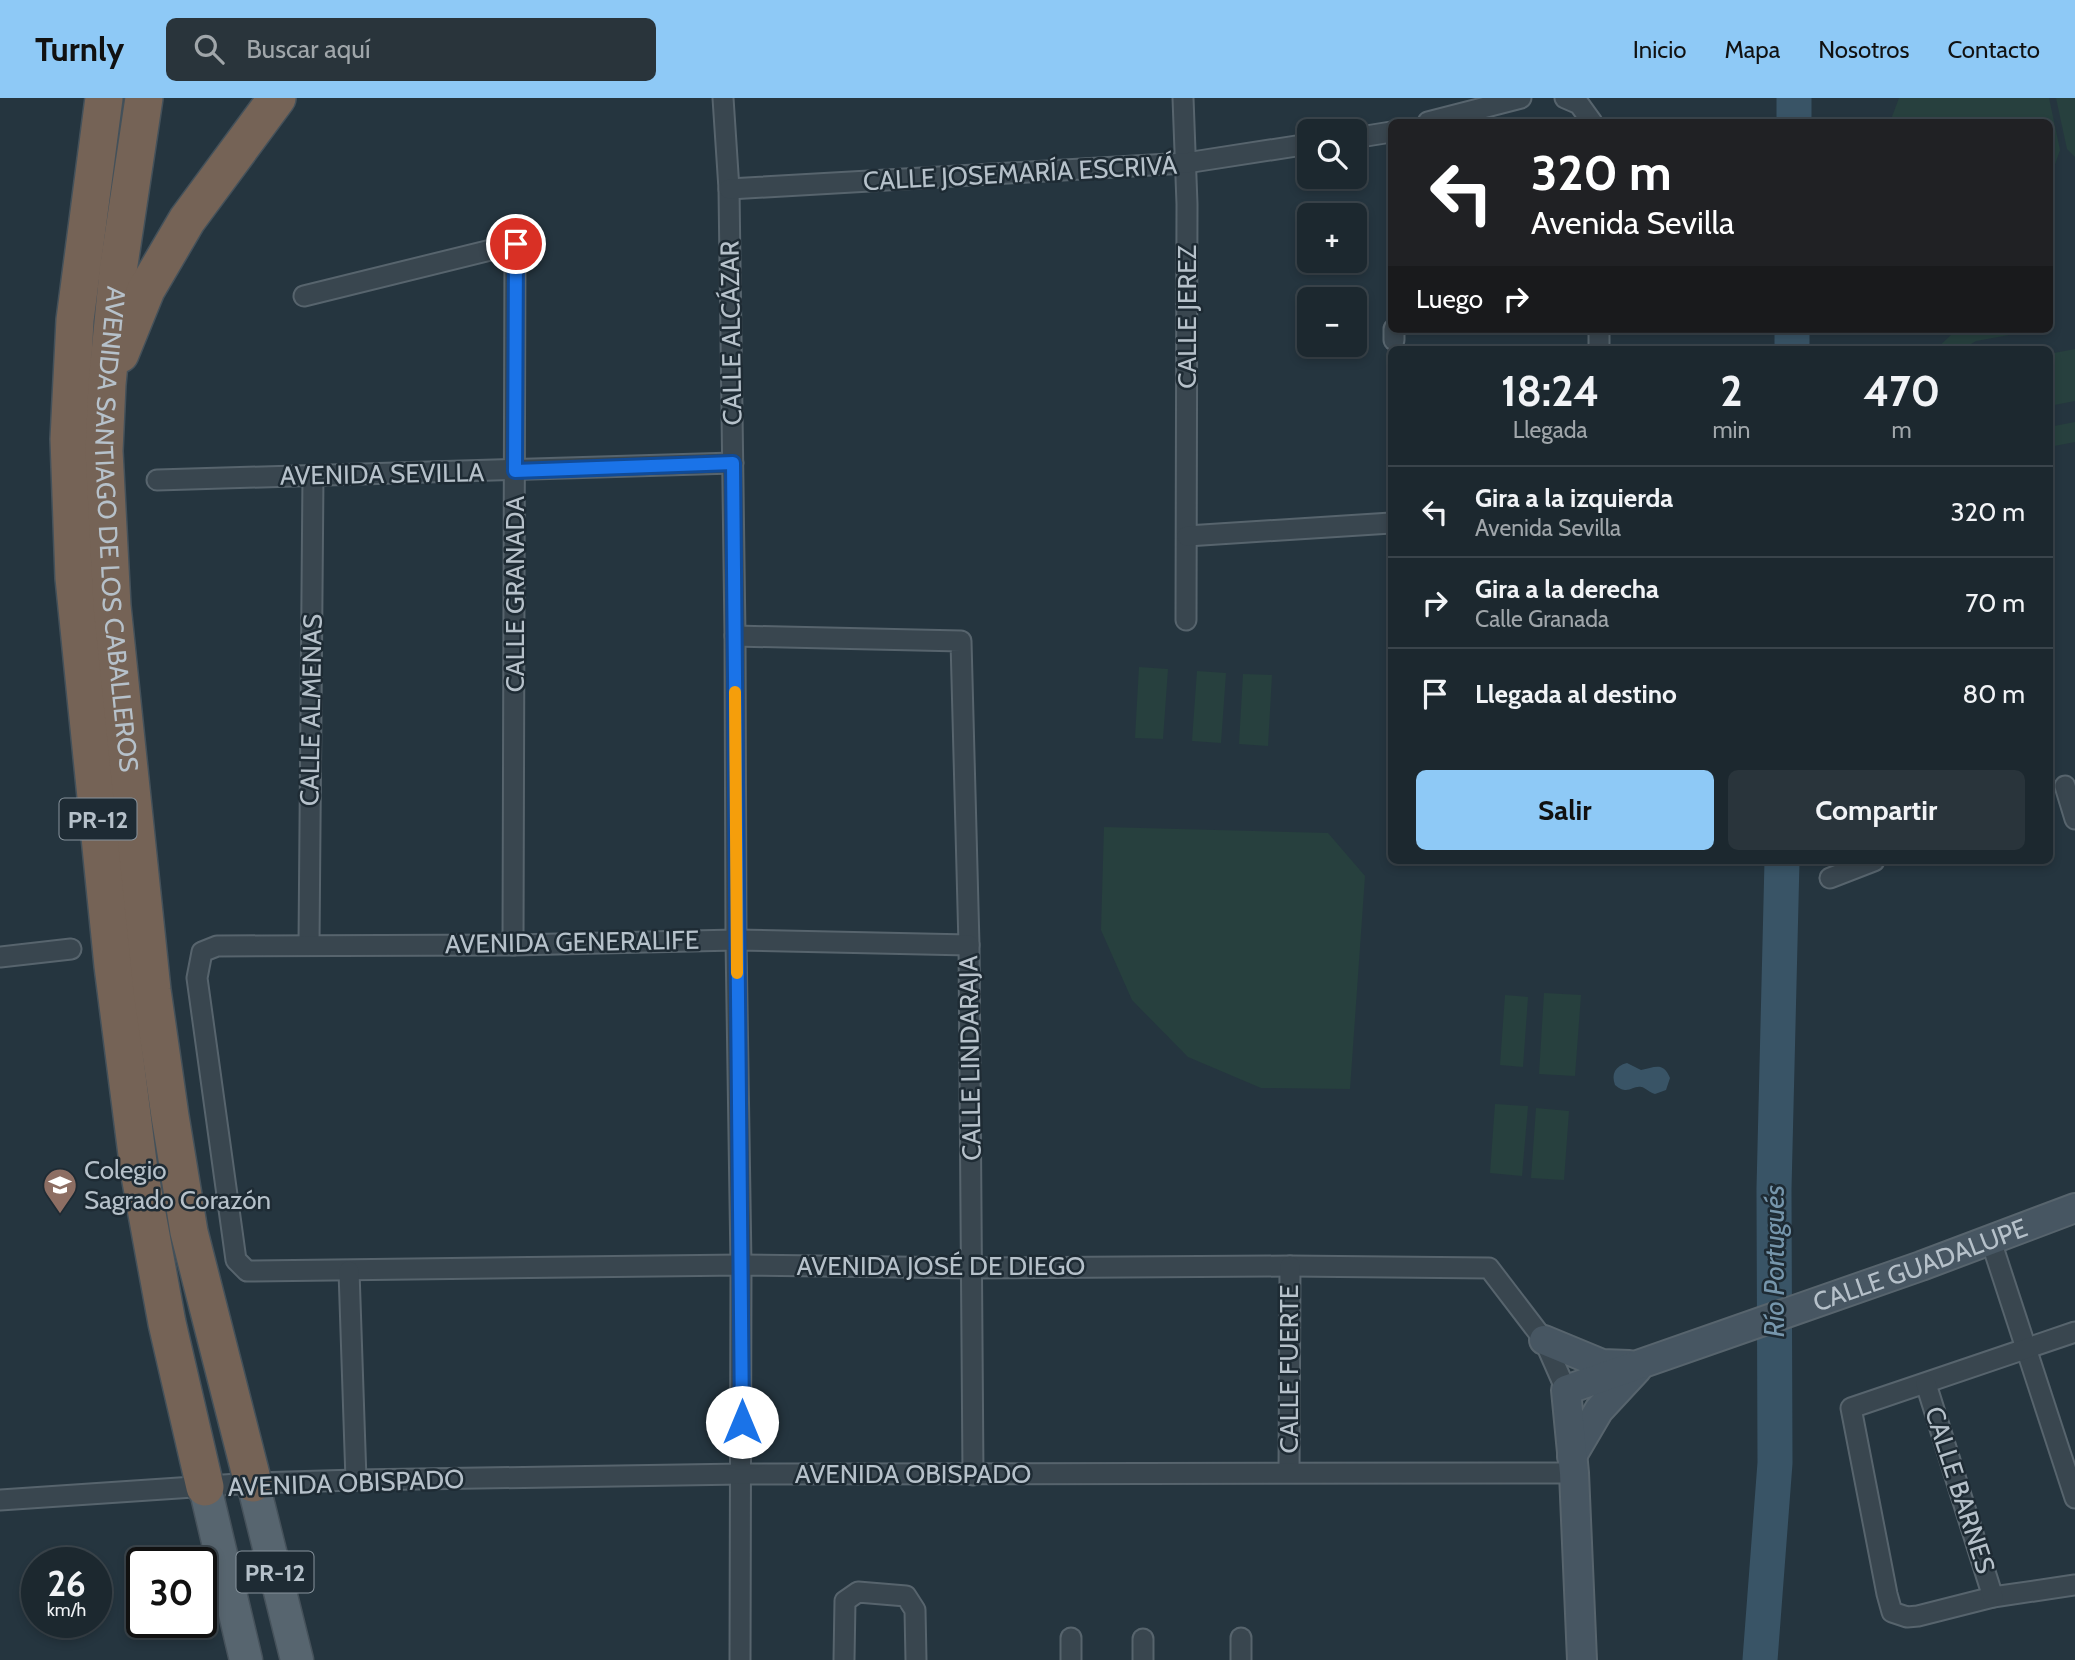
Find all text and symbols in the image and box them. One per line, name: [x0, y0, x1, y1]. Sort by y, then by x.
search box: [166, 18, 656, 81]
text: Turnly: [35, 29, 124, 69]
icon: search: [190, 30, 228, 68]
text: Buscar aquí: [246, 33, 370, 65]
text: Inicio: [1633, 35, 1686, 64]
text: Mapa: [1724, 35, 1780, 64]
text: Nosotros: [1818, 35, 1909, 64]
text: Contacto: [1947, 35, 2040, 64]
map controls: [1297, 119, 1367, 357]
button: search: [1297, 119, 1367, 189]
text: 320 m: [1531, 143, 1672, 202]
icon: left: [1416, 147, 1507, 238]
street label: CALLE JOSEMARÍA ESCRIVÁ: [862, 149, 1178, 197]
button: +: [1297, 203, 1367, 273]
text: Avenida Sevilla: [1531, 203, 1734, 242]
pin: [486, 214, 546, 274]
icon: arrive: [497, 225, 535, 263]
street label: CALLE ALCÁZAR: [713, 240, 749, 426]
street label: CALLE JEREZ: [1171, 244, 1203, 389]
icon: right: [1497, 280, 1535, 318]
text: Luego: [1416, 283, 1483, 315]
street label: AVENIDA SANTIAGO DE LOS CABALLEROS: [88, 285, 145, 774]
button: −: [1297, 287, 1367, 357]
text: 18:24: [1501, 365, 1599, 417]
text: 2: [1720, 365, 1742, 417]
text: 470: [1863, 365, 1940, 417]
text: Llegada: [1513, 416, 1588, 444]
text: min: [1712, 416, 1750, 444]
text: m: [1892, 416, 1912, 444]
street label: AVENIDA SEVILLA: [279, 456, 485, 492]
text: Gira a la izquierda: [1475, 482, 1673, 514]
icon: left: [1416, 493, 1454, 531]
street label: CALLE GRANADA: [499, 496, 531, 692]
text: 320 m: [1951, 496, 2025, 528]
text: Avenida Sevilla: [1475, 514, 1621, 542]
text: Gira a la derecha: [1475, 573, 1659, 605]
icon: right: [1416, 584, 1454, 622]
text: 70 m: [1965, 587, 2025, 619]
text: Calle Granada: [1475, 605, 1609, 633]
street label: CALLE ALMENAS: [293, 614, 329, 806]
icon: arrive: [1416, 675, 1454, 713]
text: Llegada al destino: [1475, 678, 1677, 710]
text: 80 m: [1962, 678, 2025, 710]
button: Salir: [1416, 770, 1714, 850]
button: Compartir: [1728, 770, 2025, 850]
road number: PR-12: [60, 798, 136, 840]
street label: AVENIDA GENERALIFE: [445, 924, 699, 960]
street label: CALLE LINDARAJA: [952, 955, 988, 1161]
place label: Colegio Sagrado Corazón: [84, 1154, 271, 1216]
school or university icon: Colegio Sagrado Corazón: [41, 1166, 79, 1215]
water label: Río Portugués: [1757, 1185, 1791, 1337]
street label: CALLE GUADALUPE: [1809, 1211, 2032, 1319]
street label: AVENIDA JOSÉ DE DIEGO: [797, 1250, 1085, 1282]
street label: CALLE FUERTE: [1273, 1285, 1305, 1453]
position arrow: [705, 1385, 779, 1459]
street label: CALLE BARNES: [1918, 1403, 2002, 1577]
street label: AVENIDA OBISPADO: [795, 1458, 1031, 1490]
street label: AVENIDA OBISPADO: [227, 1463, 465, 1503]
speed limit sign: 30: [126, 1547, 217, 1638]
road number: PR-12: [236, 1552, 314, 1592]
text: 26: [47, 1562, 86, 1605]
text: km/h: [47, 1599, 86, 1621]

